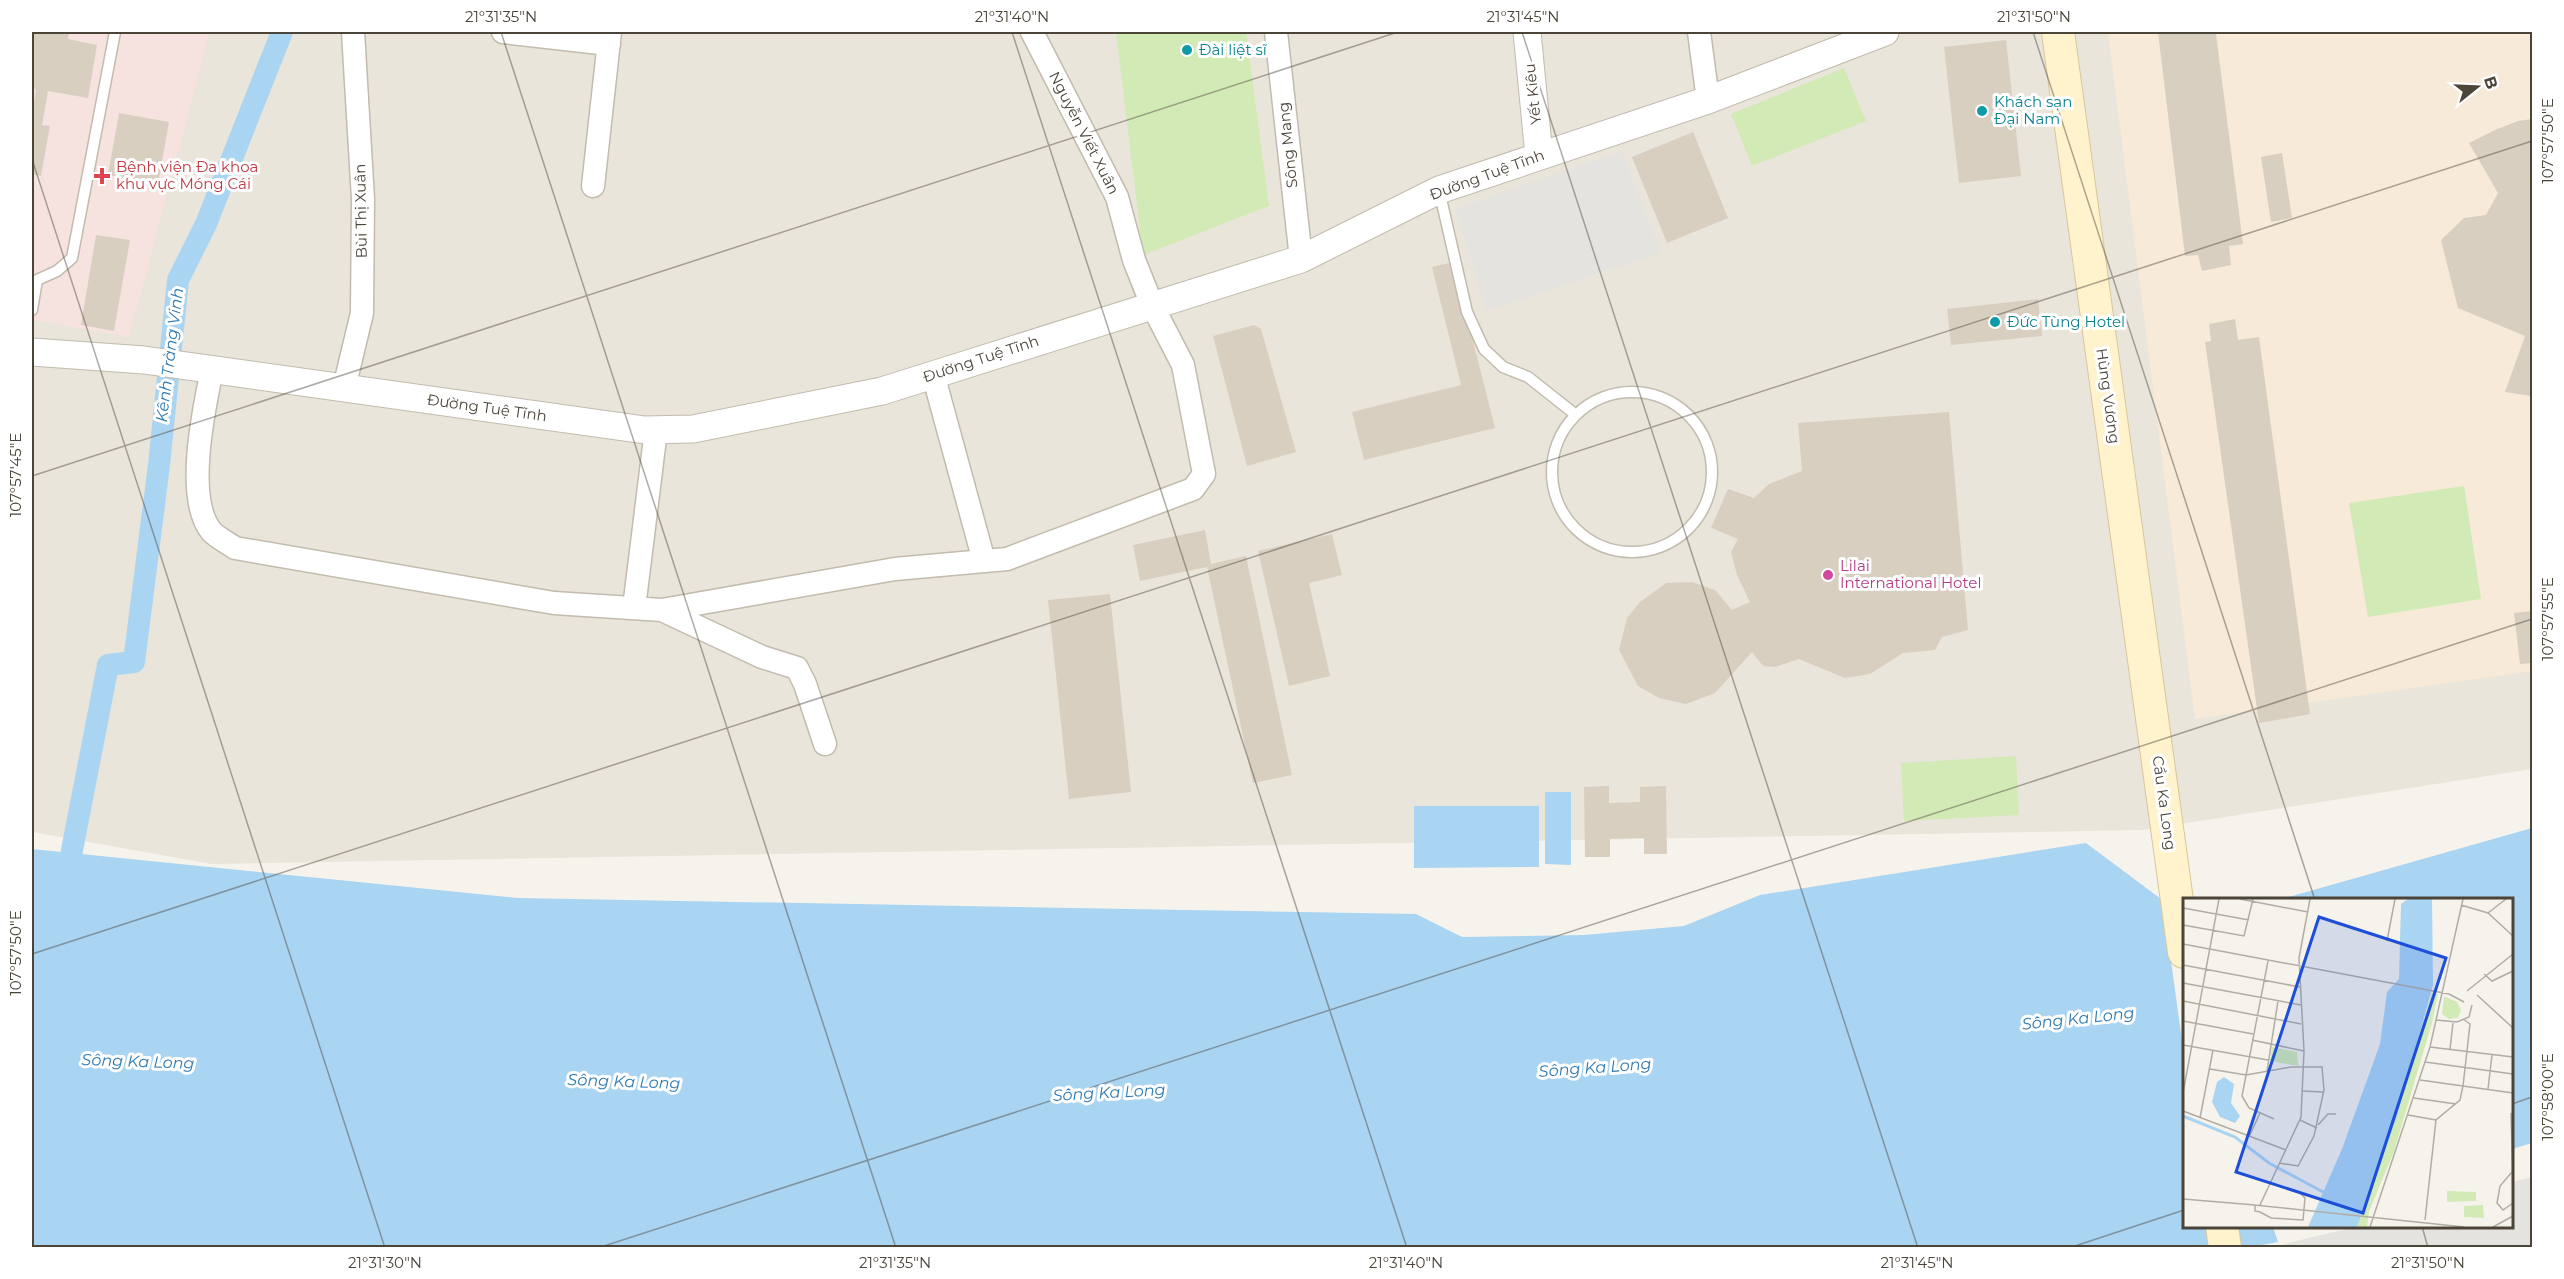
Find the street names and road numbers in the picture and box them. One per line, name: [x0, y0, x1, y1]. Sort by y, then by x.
street label: Yết Kiêu: [1520, 62, 1545, 126]
street label: Nguyễn Viết Xuân: [1045, 68, 1124, 197]
street label: Sông Mang: [1274, 101, 1301, 189]
street label: Đường Tuệ Tĩnh: [1427, 145, 1547, 204]
street label: Bùi Thị Xuân: [350, 164, 371, 258]
street label: Đường Tuệ Tĩnh: [920, 331, 1041, 386]
street label: Hùng Vương: [2092, 347, 2125, 445]
street label: Đường Tuệ Tĩnh: [426, 390, 548, 425]
street label: Cầu Ka Long: [2148, 754, 2181, 851]

